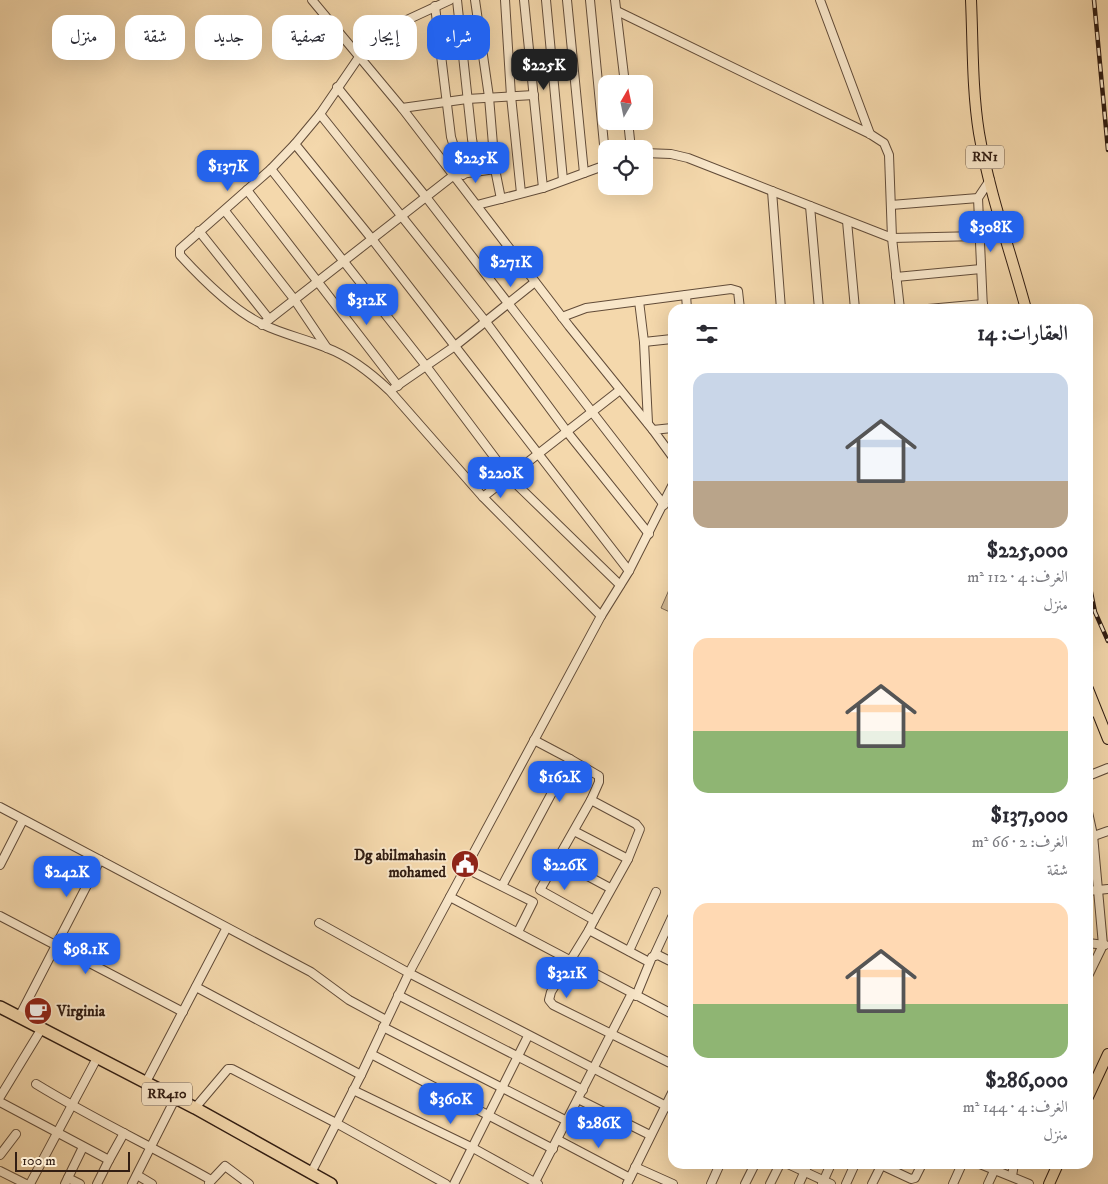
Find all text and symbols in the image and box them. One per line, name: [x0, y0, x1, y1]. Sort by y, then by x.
chip: منزل: [52, 15, 115, 60]
chip: شقة: [125, 15, 185, 60]
chip: جديد: [195, 15, 262, 60]
chip: تصفية: [272, 15, 343, 60]
chip: إيجار: [353, 15, 417, 60]
chip: شراء: [427, 15, 490, 60]
pin: $225K: [509, 48, 579, 91]
text: $225K: [522, 55, 566, 75]
north arrow: [598, 75, 652, 130]
map controls: [598, 75, 653, 195]
button: locate: [598, 140, 653, 195]
pin: $225K: [441, 142, 511, 184]
road number: RN1: [966, 146, 1004, 168]
text: $225K: [454, 148, 498, 168]
pin: $137K: [193, 150, 263, 192]
text: $137K: [208, 156, 248, 176]
pin: $308K: [956, 210, 1026, 253]
text: $308K: [970, 217, 1012, 237]
pin: $271K: [476, 246, 546, 288]
text: $271K: [490, 252, 532, 272]
pin: $312K: [332, 284, 402, 326]
text: $312K: [347, 290, 387, 310]
icon: filters: [693, 320, 721, 348]
text: العقارات: 14: [977, 321, 1068, 347]
icon: home: [836, 406, 926, 496]
pin: $220K: [466, 456, 536, 499]
text: $220K: [479, 463, 523, 483]
text: $225,000: [987, 538, 1068, 564]
text: الغرف: 4 · 112 m²: [967, 567, 1068, 587]
text: منزل: [1043, 595, 1068, 615]
icon: home: [836, 671, 926, 761]
pin: $162K: [525, 760, 595, 803]
text: $162K: [539, 767, 581, 787]
text: $137,000: [991, 803, 1068, 829]
text: الغرف: 2 · 66 m²: [972, 832, 1068, 852]
place label: Dg abilmahasin mohamed: [354, 846, 447, 882]
pin: $226K: [530, 848, 600, 891]
public building icon: Dg abilmahasin mohamed: [450, 849, 480, 879]
text: $226K: [543, 855, 587, 875]
pin: $242K: [32, 856, 102, 898]
text: شقة: [1047, 860, 1068, 880]
text: $242K: [45, 862, 89, 882]
pin: $98.1K: [45, 932, 127, 975]
icon: home: [836, 936, 926, 1026]
text: $98.1K: [63, 939, 109, 959]
pin: $321K: [532, 956, 602, 999]
text: $321K: [547, 963, 587, 983]
cafe icon: Virginia: [23, 996, 53, 1026]
place label: Virginia: [56, 1002, 106, 1021]
text: $286,000: [985, 1068, 1068, 1094]
road number: RR410: [142, 1082, 192, 1106]
pin: $360K: [416, 1082, 486, 1125]
text: $360K: [430, 1089, 472, 1109]
text: الغرف: 4 · 144 m²: [963, 1097, 1068, 1117]
pin: $286K: [564, 1106, 634, 1149]
text: $286K: [577, 1113, 621, 1133]
text: منزل: [1043, 1125, 1068, 1145]
scale bar: [15, 1149, 130, 1172]
text: 100 m: [22, 1152, 56, 1170]

